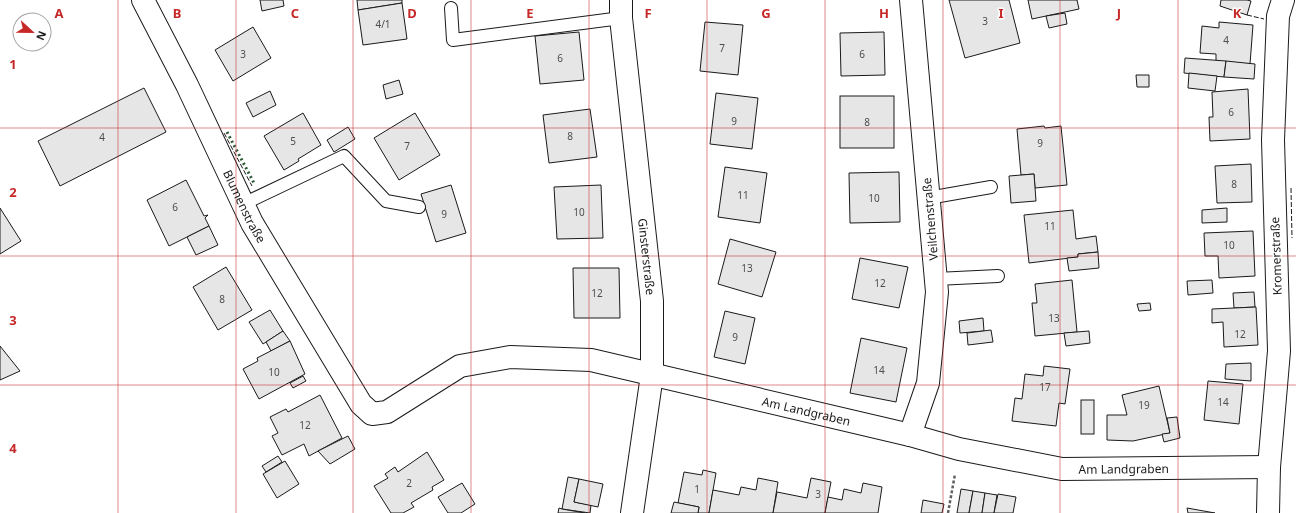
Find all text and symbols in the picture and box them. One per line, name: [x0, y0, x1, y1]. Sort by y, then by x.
text: A: [55, 4, 64, 22]
text: B: [173, 4, 181, 22]
text: C: [291, 4, 299, 22]
text: D: [407, 4, 417, 22]
text: E: [526, 4, 534, 22]
text: F: [644, 4, 652, 22]
text: G: [761, 4, 771, 22]
text: H: [879, 4, 889, 22]
text: I: [998, 4, 1004, 22]
text: J: [1116, 4, 1121, 22]
text: K: [1233, 4, 1242, 22]
north arrow: [12, 12, 52, 52]
house number: 3: [982, 14, 988, 28]
house number: 4/1: [375, 17, 391, 31]
text: N: [33, 29, 50, 43]
house number: 4: [1223, 33, 1229, 47]
house number: 7: [719, 41, 725, 55]
house number: 3: [240, 47, 246, 61]
house number: 6: [859, 47, 865, 61]
house number: 6: [557, 51, 563, 65]
text: 1: [9, 55, 17, 73]
house number: 6: [1228, 105, 1234, 119]
house number: 9: [731, 114, 737, 128]
house number: 8: [864, 115, 870, 129]
house number: 8: [567, 129, 573, 143]
house number: 4: [99, 130, 105, 144]
house number: 5: [290, 134, 296, 148]
house number: 9: [1037, 136, 1043, 150]
house number: 7: [404, 139, 410, 153]
street label: Blumenstraße: [220, 167, 271, 246]
street label: Veilchenstraße: [918, 177, 942, 261]
house number: 8: [1231, 177, 1237, 191]
text: 2: [9, 183, 17, 201]
house number: 11: [737, 188, 749, 202]
house number: 10: [868, 191, 880, 205]
house number: 6: [172, 200, 178, 214]
house number: 10: [573, 205, 585, 219]
house number: 9: [441, 207, 447, 221]
street label: Kromerstraße: [1266, 216, 1286, 295]
street label: Ginsterstraße: [634, 217, 660, 296]
house number: 11: [1044, 219, 1056, 233]
house number: 10: [1223, 238, 1235, 252]
house number: 13: [741, 261, 753, 275]
house number: 12: [874, 276, 886, 290]
house number: 12: [591, 286, 603, 300]
house number: 8: [219, 292, 225, 306]
text: 3: [9, 311, 17, 329]
house number: 13: [1048, 311, 1060, 325]
house number: 12: [1234, 327, 1246, 341]
house number: 9: [732, 330, 738, 344]
house number: 14: [873, 363, 885, 377]
house number: 10: [268, 365, 280, 379]
house number: 17: [1039, 380, 1051, 394]
street label: Am Landgraben: [761, 392, 852, 429]
house number: 14: [1217, 395, 1229, 409]
house number: 19: [1138, 398, 1150, 412]
house number: 12: [299, 418, 311, 432]
text: 4: [9, 439, 17, 457]
street label: Am Landgraben: [1078, 459, 1169, 477]
house number: 2: [406, 476, 412, 490]
house number: 1: [694, 482, 700, 496]
house number: 3: [815, 487, 821, 501]

